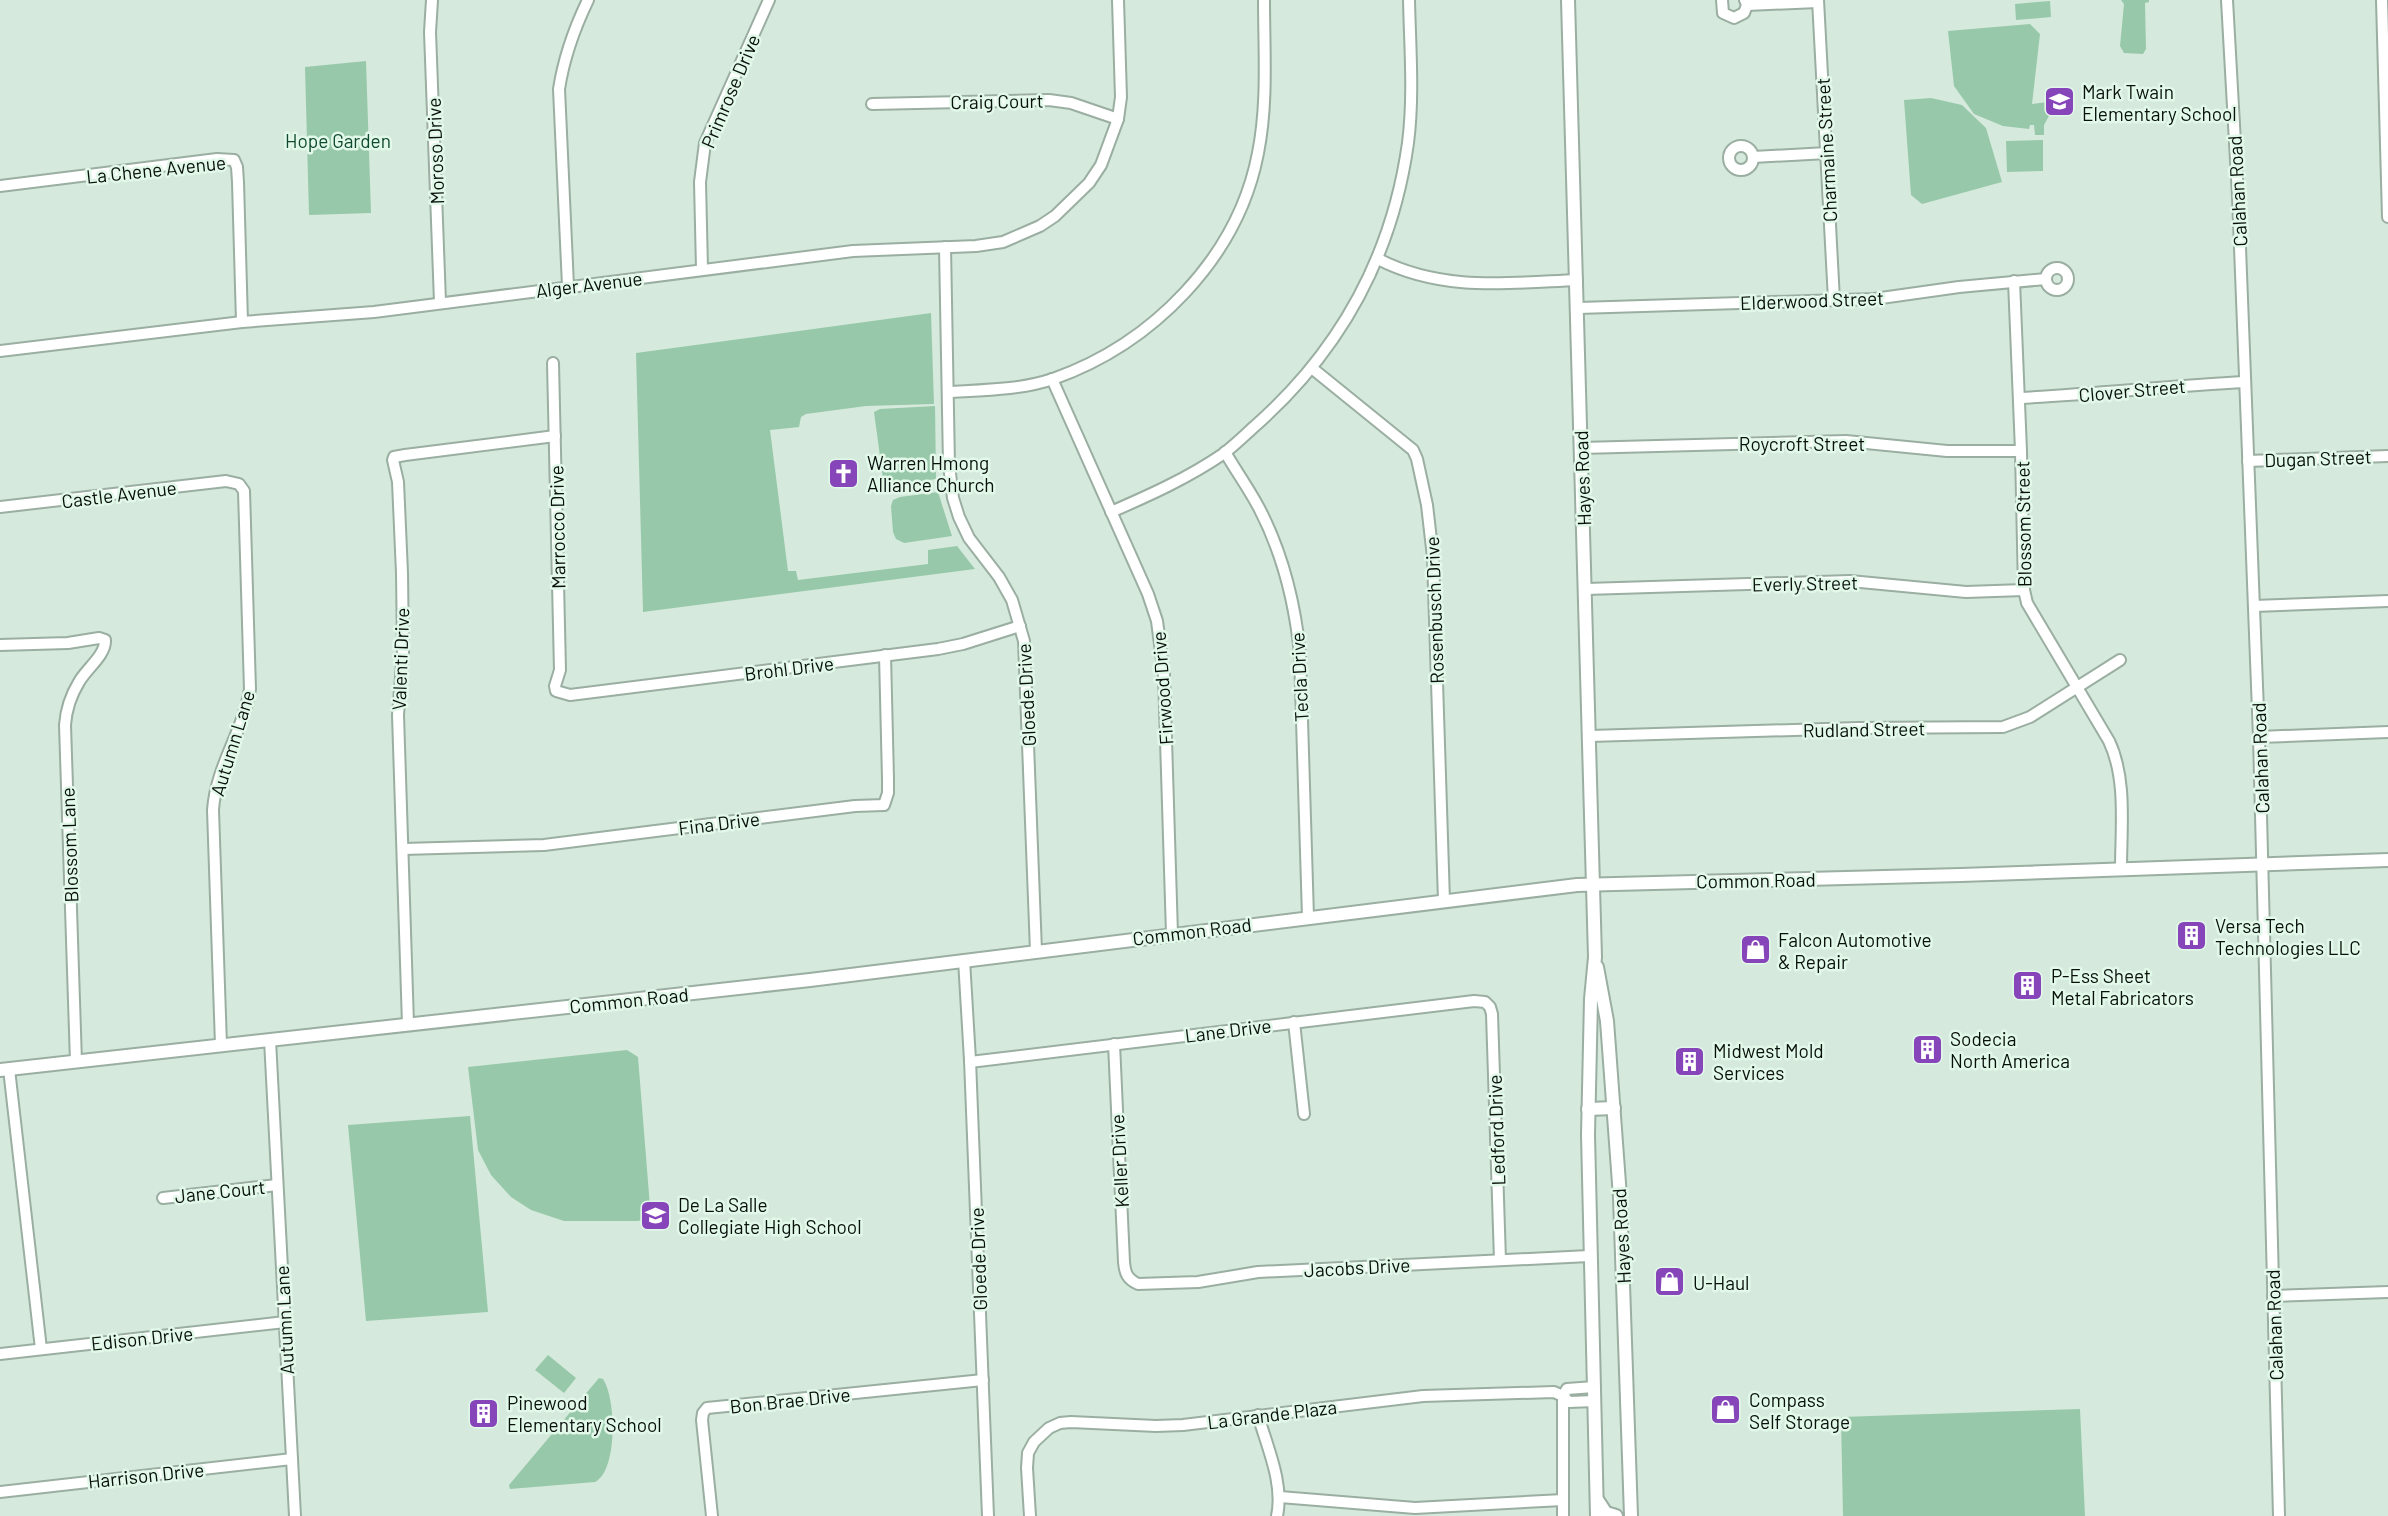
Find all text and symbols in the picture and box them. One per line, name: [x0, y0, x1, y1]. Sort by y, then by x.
street label: Primrose Drive: [696, 31, 764, 151]
street label: Charmaine Street: [1811, 77, 1841, 223]
place label: Mark Twain Elementary School: [2082, 80, 2237, 125]
school or university icon: Mark Twain Elementary School: [2042, 85, 2076, 119]
street label: Craig Court: [950, 89, 1044, 113]
street label: Moroso Drive: [422, 97, 448, 205]
park label: Hope Garden: [285, 129, 391, 152]
street label: Calahan Road: [2223, 135, 2251, 247]
street label: La Chene Avenue: [85, 150, 227, 188]
street label: Alger Avenue: [534, 266, 644, 302]
street label: Elderwood Street: [1740, 286, 1884, 314]
street label: Clover Street: [2078, 374, 2186, 406]
street label: Hayes Road: [1569, 430, 1595, 526]
street label: Roycroft Street: [1739, 432, 1865, 455]
street label: Dugan Street: [2264, 445, 2372, 471]
place label: Warren Hmong Alliance Church: [867, 451, 995, 496]
church icon: Warren Hmong Alliance Church: [827, 456, 861, 490]
street label: Blossom Street: [2010, 461, 2036, 587]
street label: Marrocco Drive: [544, 465, 570, 589]
street label: Castle Avenue: [60, 476, 178, 512]
street label: Rosenbusch Drive: [1420, 536, 1448, 684]
street label: Everly Street: [1752, 571, 1858, 595]
street label: Valenti Drive: [387, 607, 413, 711]
street label: Firwood Drive: [1147, 630, 1177, 746]
street label: Tecla Drive: [1285, 632, 1313, 722]
street label: Gloede Drive: [1012, 643, 1040, 747]
street label: Brohl Drive: [743, 651, 835, 685]
street label: Autumn Lane: [205, 687, 259, 799]
street label: Calahan Road: [2247, 702, 2273, 814]
street label: Rudland Street: [1803, 716, 1925, 742]
street label: Blossom Lane: [55, 787, 83, 903]
street label: Fina Drive: [677, 807, 761, 839]
street label: Common Road: [1696, 867, 1816, 893]
street label: Common Road: [1131, 912, 1253, 950]
place label: Versa Tech Technologies LLC: [2215, 914, 2361, 959]
building icon: Versa Tech Technologies LLC: [2175, 919, 2209, 953]
place label: Falcon Automotive & Repair: [1778, 928, 1932, 973]
shop icon: Falcon Automotive & Repair: [1738, 933, 1772, 967]
place label: P-Ess Sheet Metal Fabricators: [2051, 964, 2194, 1009]
building icon: P-Ess Sheet Metal Fabricators: [2011, 969, 2045, 1003]
street label: Common Road: [568, 982, 690, 1018]
street label: Lane Drive: [1183, 1013, 1273, 1047]
place label: Sodecia North America: [1950, 1027, 2070, 1072]
building icon: Sodecia North America: [1910, 1032, 1944, 1066]
place label: Midwest Mold Services: [1713, 1039, 1824, 1084]
building icon: Midwest Mold Services: [1673, 1044, 1707, 1078]
street label: Ledford Drive: [1483, 1074, 1509, 1186]
street label: Keller Drive: [1105, 1114, 1133, 1208]
street label: Jane Court: [174, 1175, 266, 1207]
street label: Hayes Road: [1607, 1188, 1635, 1284]
place label: De La Salle Collegiate High School: [678, 1193, 862, 1238]
school or university icon: De La Salle Collegiate High School: [638, 1198, 672, 1232]
street label: Gloede Drive: [965, 1207, 991, 1311]
street label: Jacobs Drive: [1303, 1253, 1411, 1281]
street label: Autumn Lane: [270, 1265, 298, 1375]
shop icon: U-Haul: [1653, 1265, 1687, 1299]
street label: Calahan Road: [2261, 1269, 2287, 1381]
place label: U-Haul: [1693, 1271, 1750, 1294]
street label: Edison Drive: [90, 1321, 194, 1355]
street label: Bon Brae Drive: [729, 1382, 851, 1418]
place label: Compass Self Storage: [1749, 1388, 1850, 1433]
place label: Pinewood Elementary School: [507, 1391, 662, 1436]
shop icon: Compass Self Storage: [1709, 1393, 1743, 1427]
street label: La Grande Plaza: [1206, 1395, 1338, 1433]
building icon: Pinewood Elementary School: [467, 1396, 501, 1430]
street label: Harrison Drive: [87, 1457, 205, 1493]

